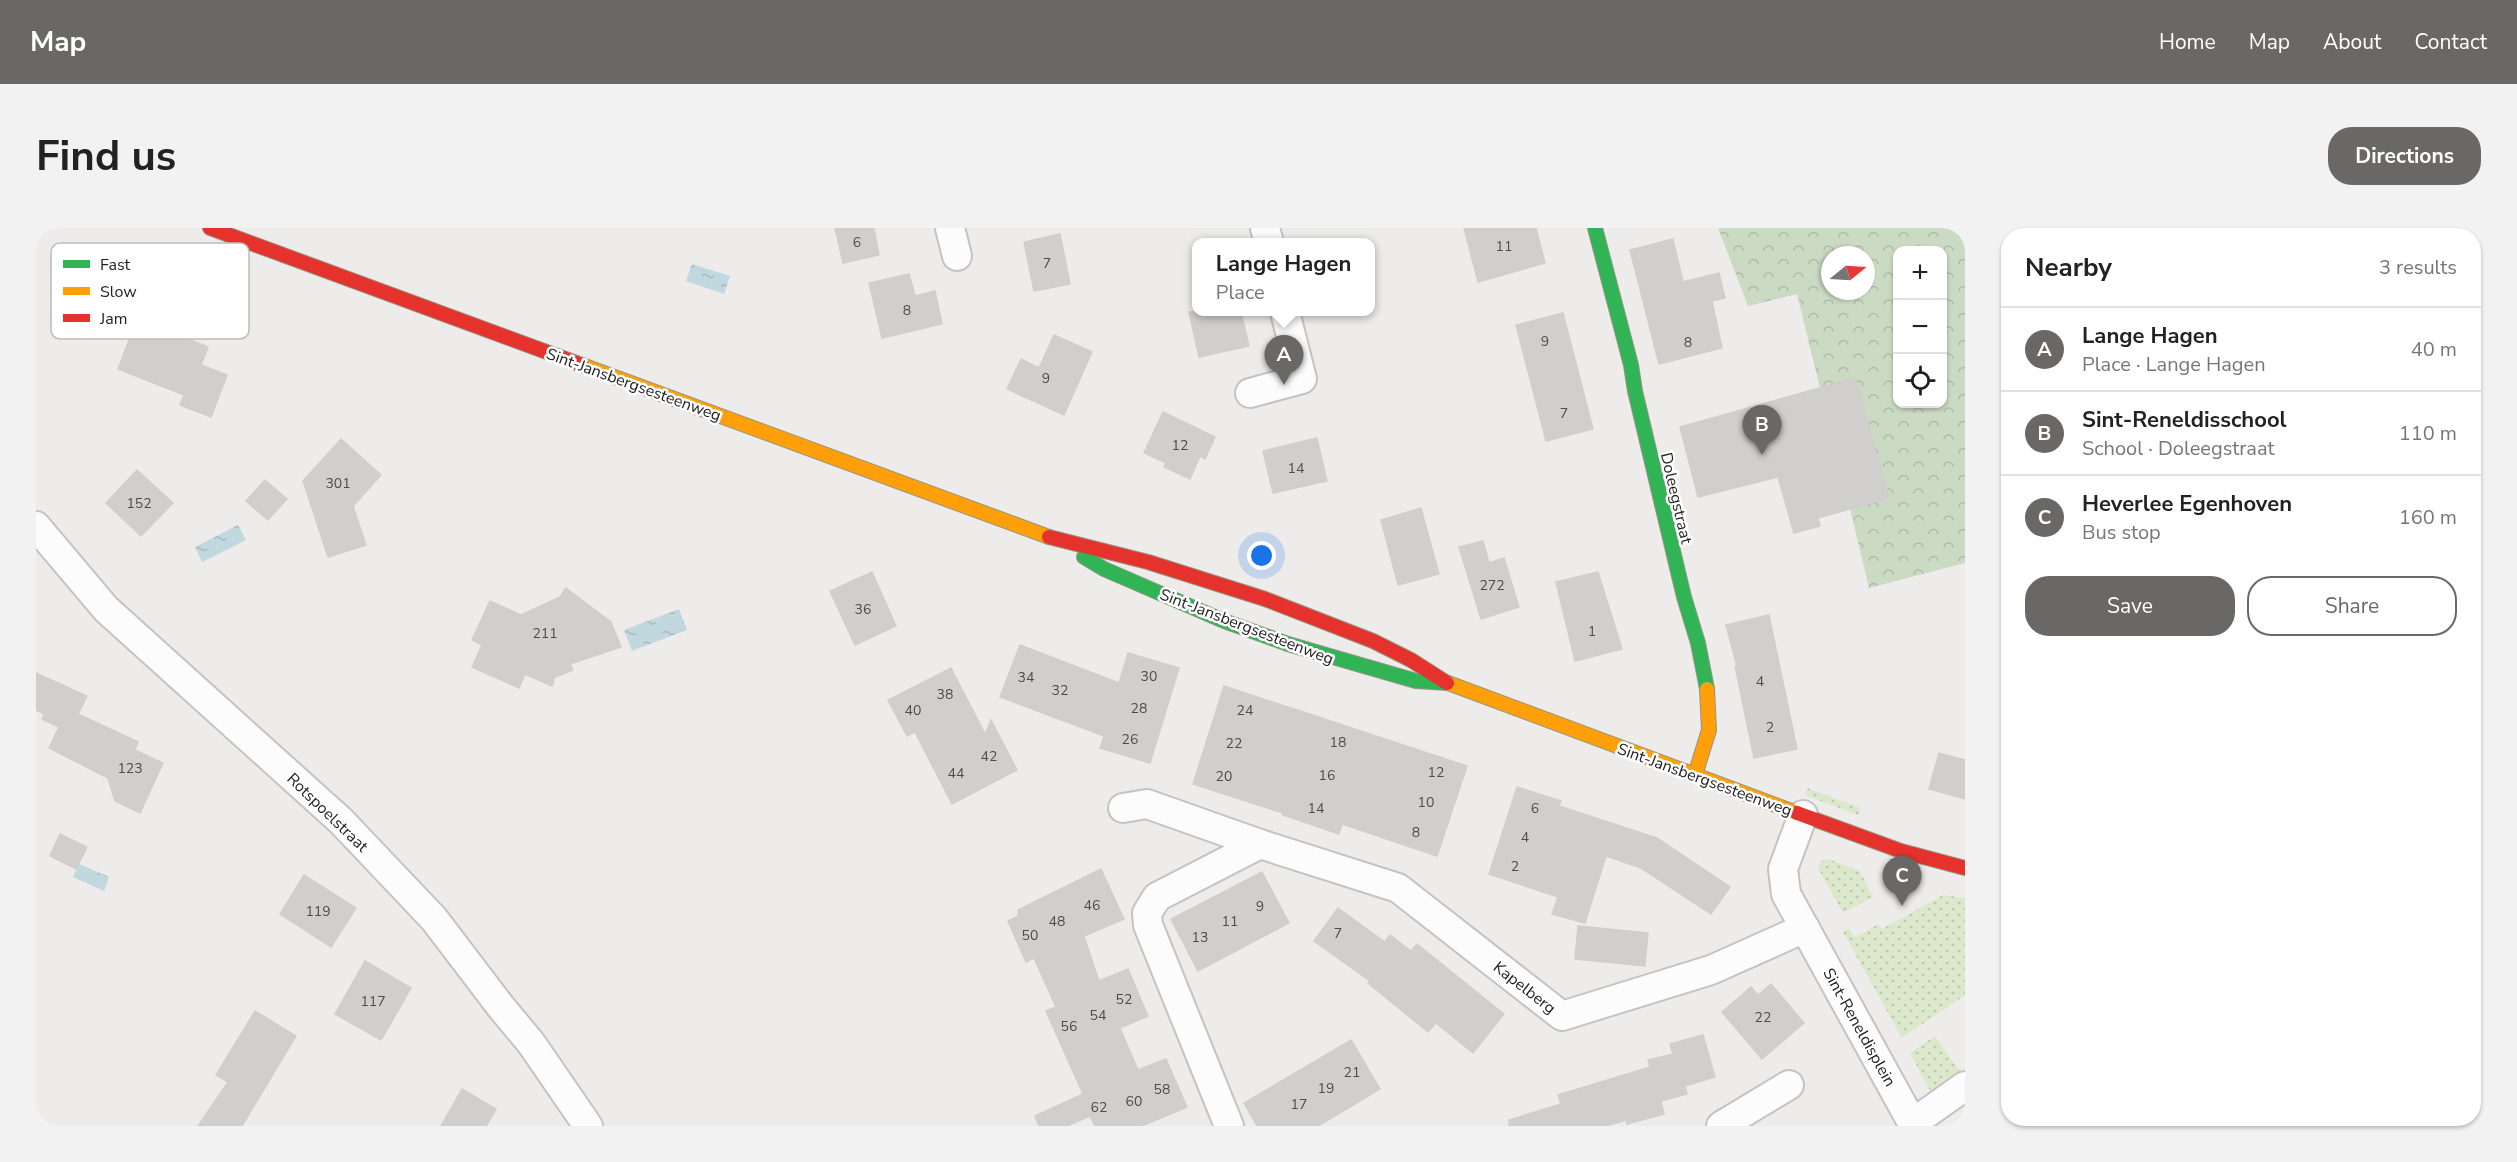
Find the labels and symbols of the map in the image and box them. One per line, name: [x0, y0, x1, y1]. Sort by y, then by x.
house number: 6: [853, 233, 861, 252]
house number: 11: [1496, 237, 1512, 256]
legend: [51, 243, 249, 339]
north arrow: [1821, 246, 1875, 300]
text: Fast: [100, 254, 131, 276]
house number: 7: [1043, 254, 1051, 273]
text: Slow: [100, 281, 137, 303]
house number: 8: [903, 301, 911, 320]
text: Jam: [99, 308, 127, 330]
house number: 9: [1541, 332, 1549, 351]
house number: 8: [1684, 333, 1692, 352]
pin: A: [1264, 336, 1304, 385]
street label: Sint-Jansbergsesteenweg: [543, 343, 724, 427]
house number: 9: [1042, 369, 1050, 388]
house number: 7: [1560, 404, 1568, 423]
pin: B: [1742, 406, 1782, 455]
house number: 12: [1172, 436, 1188, 455]
street label: Doleegstraat: [1655, 450, 1697, 547]
house number: 14: [1288, 459, 1304, 478]
house number: 301: [325, 474, 351, 493]
house number: 152: [126, 494, 152, 513]
your location: [1247, 541, 1276, 570]
house number: 272: [1479, 576, 1505, 595]
street label: Sint-Jansbergsesteenweg: [1157, 584, 1337, 670]
house number: 36: [855, 600, 871, 619]
house number: 1: [1588, 622, 1596, 641]
house number: 211: [532, 624, 558, 643]
house number: 30: [1141, 667, 1157, 686]
house number: 34: [1018, 668, 1034, 687]
house number: 4: [1756, 672, 1764, 691]
house number: 32: [1052, 681, 1068, 700]
house number: 38: [937, 685, 953, 704]
house number: 28: [1131, 699, 1147, 718]
house number: 40: [905, 701, 921, 720]
house number: 24: [1237, 701, 1253, 720]
house number: 2: [1766, 718, 1774, 737]
house number: 26: [1122, 730, 1138, 749]
house number: 18: [1330, 733, 1346, 752]
house number: 22: [1226, 734, 1242, 753]
street label: Sint-Jansbergsesteenweg: [1614, 738, 1795, 822]
house number: 42: [981, 747, 997, 766]
house number: 123: [117, 759, 143, 778]
house number: 12: [1428, 763, 1444, 782]
house number: 44: [948, 764, 964, 783]
house number: 16: [1319, 766, 1335, 785]
house number: 20: [1216, 767, 1232, 786]
street label: Rotspoelstraat: [282, 768, 373, 858]
house number: 10: [1418, 793, 1434, 812]
house number: 14: [1308, 799, 1324, 818]
house number: 6: [1531, 799, 1539, 818]
house number: 8: [1412, 823, 1420, 842]
house number: 4: [1521, 828, 1529, 847]
pin: C: [1882, 856, 1922, 906]
house number: 2: [1511, 857, 1519, 876]
house number: 46: [1084, 896, 1100, 915]
house number: 9: [1256, 897, 1264, 916]
house number: 119: [305, 902, 331, 921]
house number: 48: [1049, 912, 1065, 931]
house number: 11: [1222, 912, 1238, 931]
house number: 7: [1334, 924, 1342, 943]
house number: 50: [1022, 926, 1038, 945]
house number: 13: [1192, 928, 1208, 947]
street label: Kapelberg: [1488, 956, 1560, 1019]
street label: Sint-Reneldisplein: [1817, 964, 1901, 1091]
house number: 52: [1116, 990, 1132, 1009]
house number: 117: [360, 992, 386, 1011]
house number: 54: [1090, 1006, 1106, 1025]
house number: 22: [1755, 1008, 1771, 1027]
house number: 56: [1061, 1017, 1077, 1036]
house number: 21: [1344, 1063, 1360, 1082]
house number: 19: [1318, 1079, 1334, 1098]
house number: 58: [1154, 1080, 1170, 1099]
house number: 60: [1126, 1092, 1142, 1111]
house number: 17: [1291, 1095, 1307, 1114]
house number: 62: [1091, 1098, 1107, 1117]

